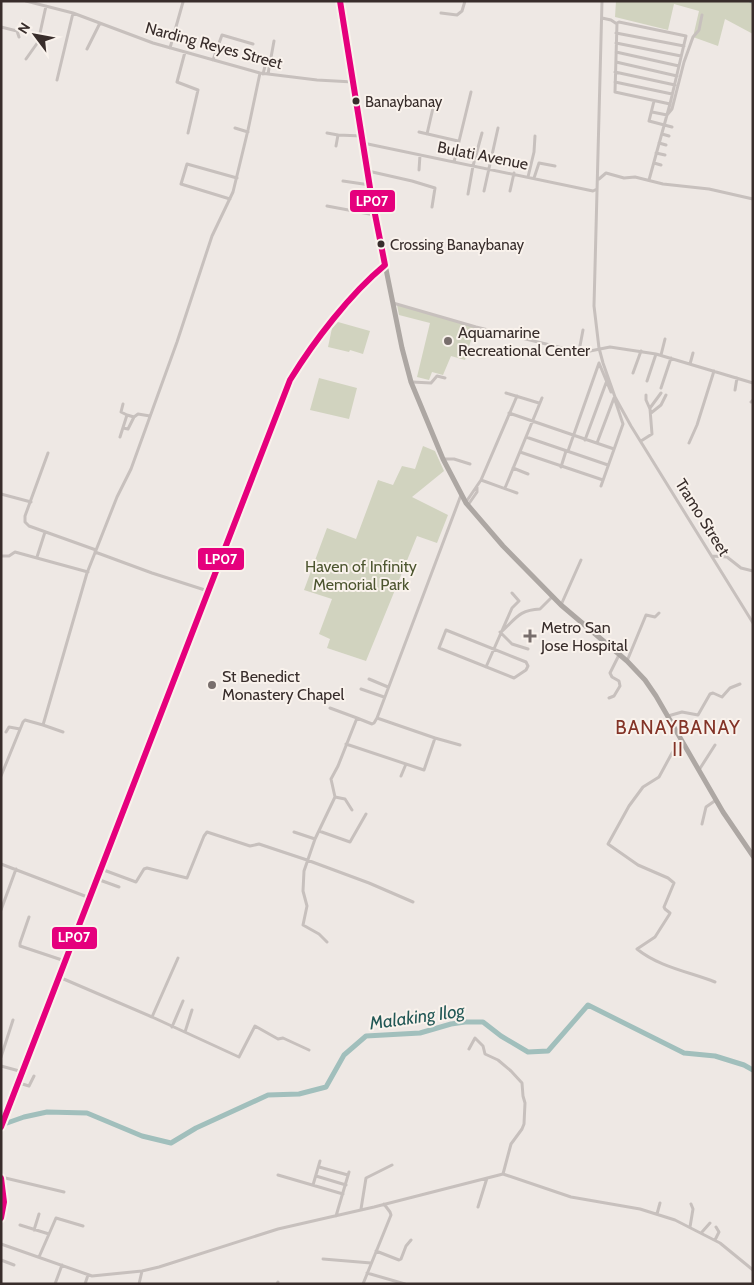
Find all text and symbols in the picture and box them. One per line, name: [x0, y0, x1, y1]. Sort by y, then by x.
north arrow: [10, 10, 60, 60]
street label: Narding Reyes Street: [143, 18, 285, 73]
text: N: [14, 19, 34, 37]
place label: Banaybanay: [365, 93, 443, 111]
marker: Banaybanay: [351, 96, 361, 106]
street label: Bulati Avenue: [436, 137, 530, 174]
line badge: LP07: [349, 189, 396, 213]
text: LP07: [356, 192, 389, 210]
place label: Crossing Banaybanay: [390, 236, 525, 254]
marker: Crossing Banaybanay: [376, 239, 386, 249]
place label: Aquamarine Recreational Center: [458, 323, 591, 360]
marker: Aquamarine Recreational Center: [442, 335, 454, 347]
street label: Tramo Street: [671, 475, 734, 560]
line badge: LP07: [197, 547, 245, 571]
text: LP07: [205, 550, 238, 568]
park label: Haven of Infinity Memorial Park: [305, 557, 417, 594]
place label: Metro San Jose Hospital: [540, 618, 628, 655]
marker: Metro San Jose Hospital: [523, 629, 537, 643]
place label: St Benedict Monastery Chapel: [222, 667, 344, 704]
marker: St Benedict Monastery Chapel: [206, 679, 218, 691]
district label: BANAYBANAY II: [615, 716, 741, 761]
line badge: LP07: [51, 926, 98, 950]
text: LP07: [58, 928, 91, 946]
water label: Malaking Ilog: [367, 999, 467, 1035]

